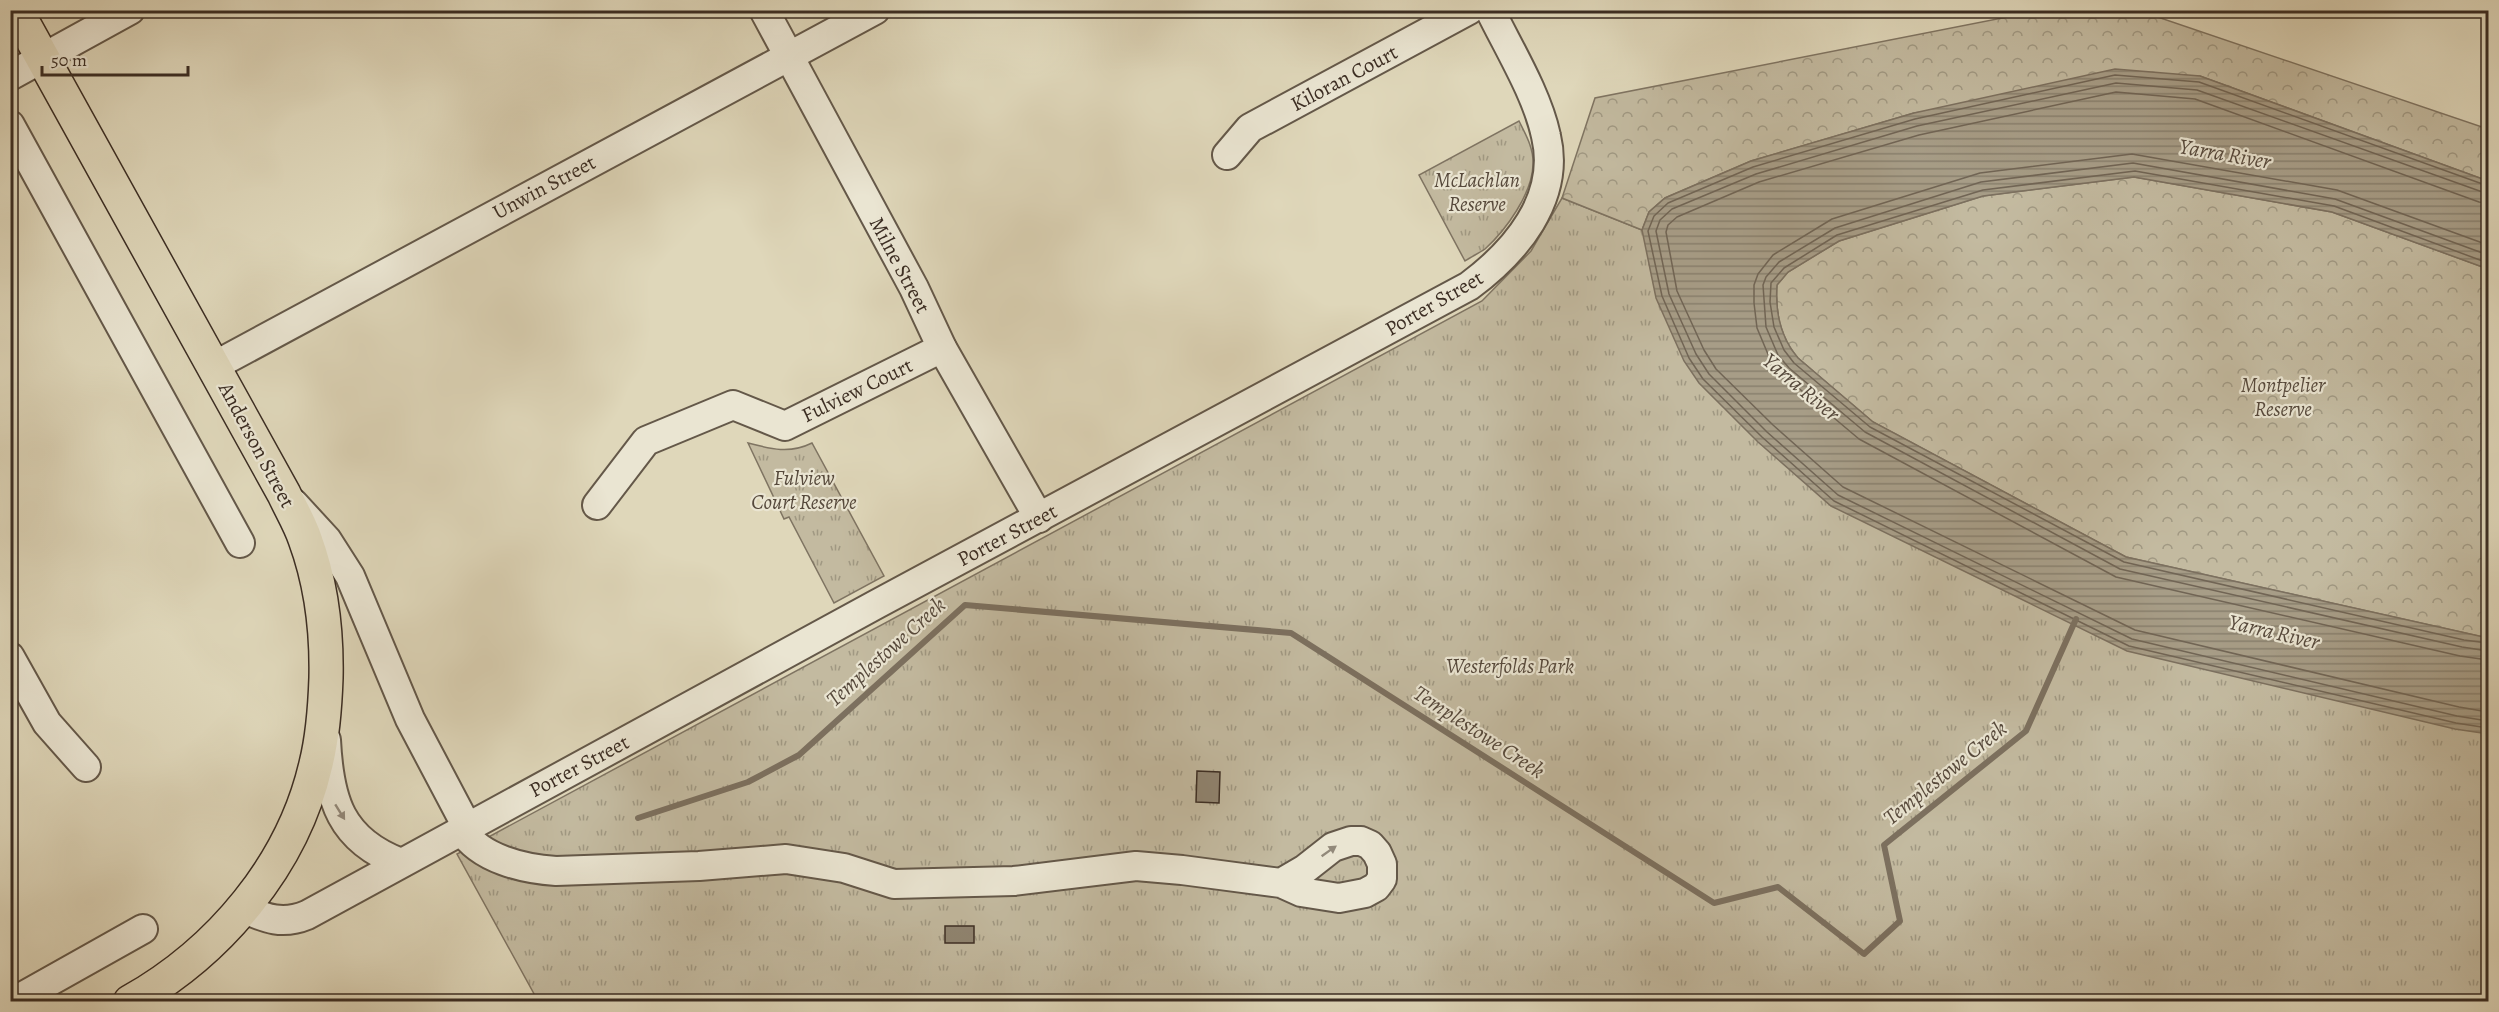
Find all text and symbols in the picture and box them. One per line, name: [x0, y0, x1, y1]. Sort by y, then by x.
street label: Kiloran Court: [1286, 38, 1403, 118]
scale bar: [42, 39, 188, 77]
text: 50 m: [51, 48, 87, 72]
water label: Yarra River: [2177, 131, 2274, 177]
street label: Unwin Street: [488, 148, 601, 226]
park label: McLachlan Reserve: [1434, 166, 1520, 218]
street label: Milne Street: [863, 212, 937, 318]
street label: Porter Street: [1380, 264, 1488, 342]
water label: Yarra River: [1756, 346, 1847, 429]
street label: Fulview Court: [797, 351, 917, 429]
park label: Montpelier Reserve: [2241, 371, 2326, 423]
street label: Anderson Street: [212, 376, 302, 513]
park label: Fulview Court Reserve: [751, 464, 857, 516]
street label: Porter Street: [952, 497, 1062, 573]
water label: Templestowe Creek: [820, 590, 952, 714]
water label: Yarra River: [2226, 607, 2324, 657]
park label: Westerfolds Park: [1446, 652, 1574, 680]
water label: Templestowe Creek: [1407, 678, 1551, 786]
water label: Templestowe Creek: [1877, 714, 2013, 832]
street label: Porter Street: [524, 728, 634, 804]
one-way arrow: [334, 804, 345, 820]
one-way arrow: [1321, 845, 1337, 857]

